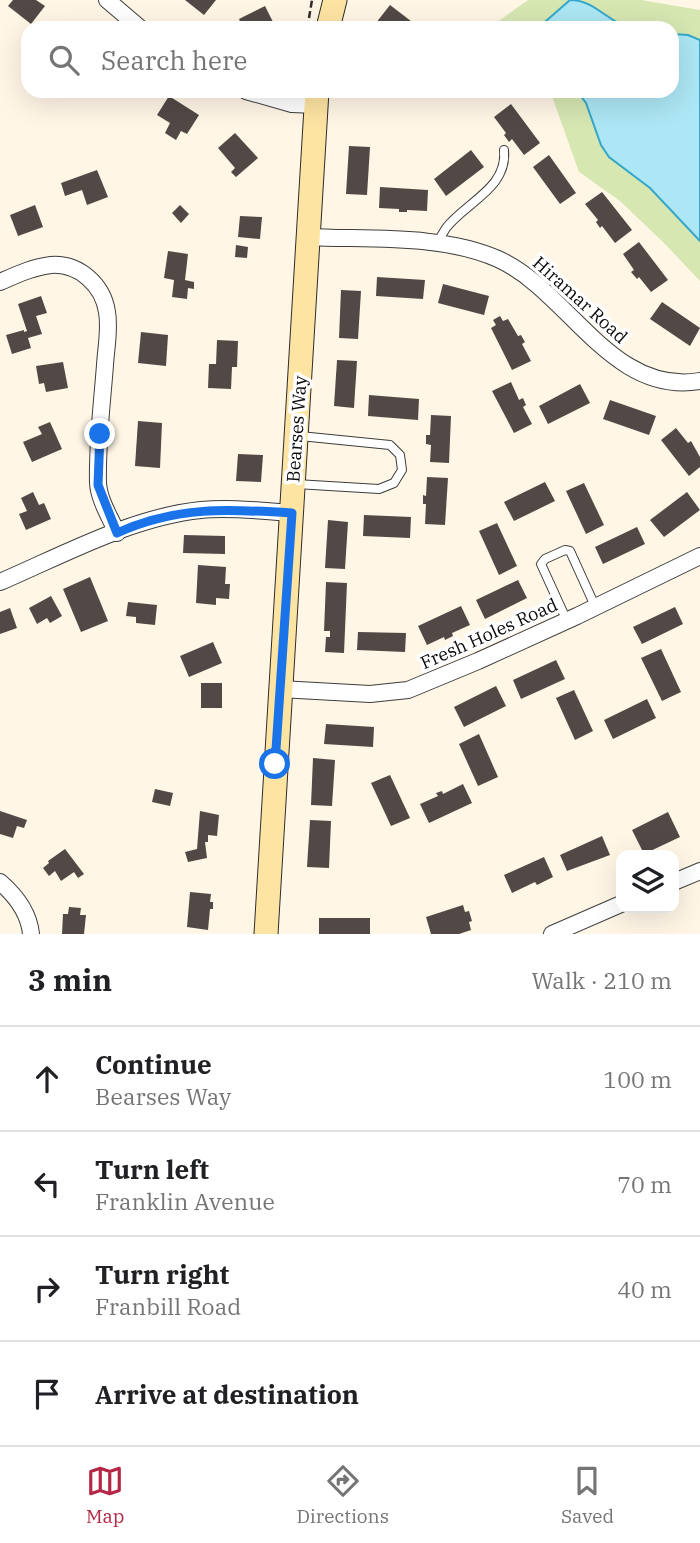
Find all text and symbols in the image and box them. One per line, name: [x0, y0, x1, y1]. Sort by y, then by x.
search box: [21, 21, 679, 98]
icon: search: [45, 41, 83, 79]
text: Search here: [101, 43, 247, 77]
street label: Hiramar Road: [528, 251, 633, 348]
street label: Bearses Way: [281, 375, 312, 483]
route end: [84, 418, 115, 449]
street label: Fresh Holes Road: [417, 593, 561, 674]
route start: [259, 748, 290, 779]
map controls: [616, 850, 679, 913]
button: layers: [616, 850, 679, 913]
text: 3 min: [28, 960, 112, 999]
text: Walk · 210 m: [531, 965, 672, 995]
text: Continue: [95, 1047, 212, 1081]
icon: ahead: [28, 1060, 66, 1098]
text: 100 m: [603, 1064, 672, 1094]
text: Bearses Way: [95, 1081, 231, 1111]
text: Turn left: [95, 1152, 209, 1186]
icon: left: [28, 1165, 66, 1203]
text: 70 m: [617, 1169, 672, 1199]
text: Franklin Avenue: [95, 1186, 275, 1216]
text: Turn right: [95, 1257, 229, 1291]
icon: right: [28, 1270, 66, 1308]
text: 40 m: [617, 1274, 672, 1304]
text: Franbill Road: [95, 1291, 241, 1321]
icon: arrive: [28, 1375, 66, 1413]
text: Arrive at destination: [95, 1377, 359, 1411]
tab: Map: [86, 1462, 125, 1528]
tab: Directions: [296, 1462, 389, 1528]
tab: Saved: [561, 1462, 614, 1528]

